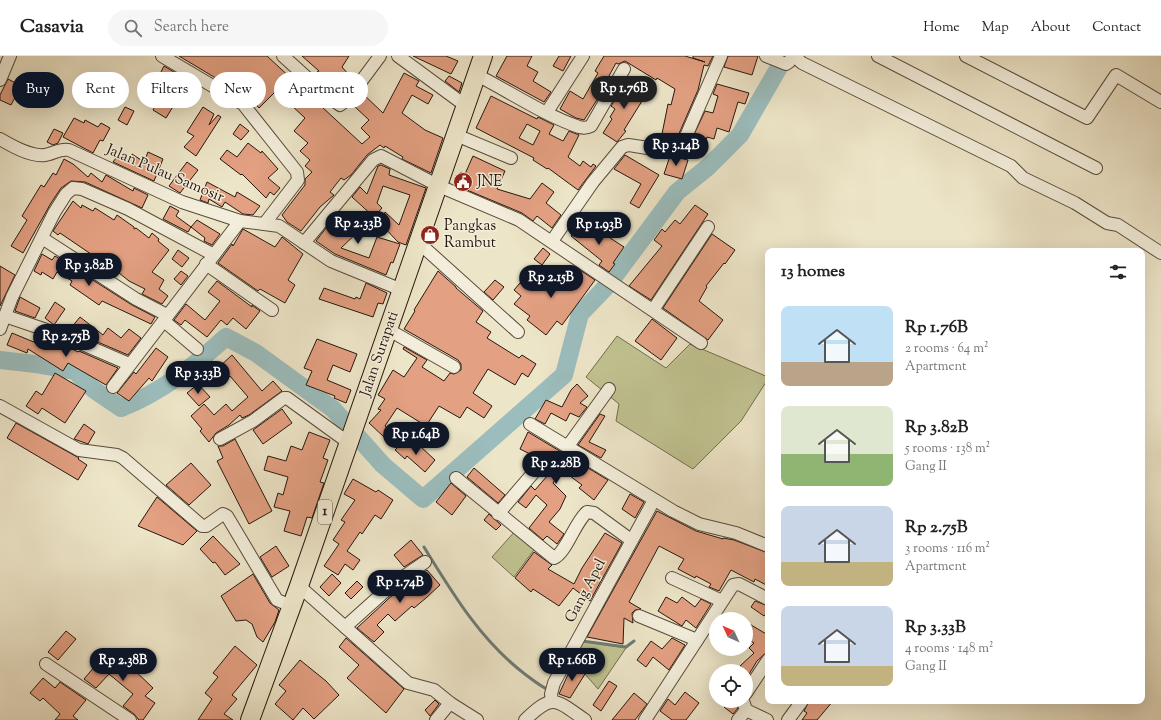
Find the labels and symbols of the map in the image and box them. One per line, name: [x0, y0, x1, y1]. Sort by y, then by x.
pin: Rp 1.76B: [583, 76, 665, 110]
pin: Rp 3.14B: [635, 133, 717, 167]
street label: Jalan Pulau Samosir: [102, 139, 227, 208]
public building icon: JNE: [452, 171, 474, 193]
place label: JNE: [476, 172, 502, 193]
pin: Rp 2.33B: [317, 211, 399, 245]
pin: Rp 1.93B: [558, 212, 640, 246]
place label: Pangkas Rambut: [444, 216, 496, 254]
shop icon: Pangkas Rambut: [419, 224, 441, 246]
pin: Rp 3.82B: [48, 253, 130, 287]
pin: Rp 2.15B: [510, 265, 592, 299]
street label: Jalan Surapati: [355, 309, 404, 400]
pin: Rp 2.75B: [25, 324, 107, 358]
pin: Rp 3.33B: [157, 361, 239, 395]
pin: Rp 1.64B: [375, 422, 457, 456]
pin: Rp 2.28B: [515, 451, 597, 485]
road number: 1: [318, 500, 332, 524]
street label: Gang Apel: [560, 555, 612, 627]
pin: Rp 1.74B: [359, 570, 441, 604]
north arrow: [709, 612, 753, 656]
pin: Rp 2.38B: [82, 648, 164, 682]
pin: Rp 1.66B: [531, 648, 613, 682]

